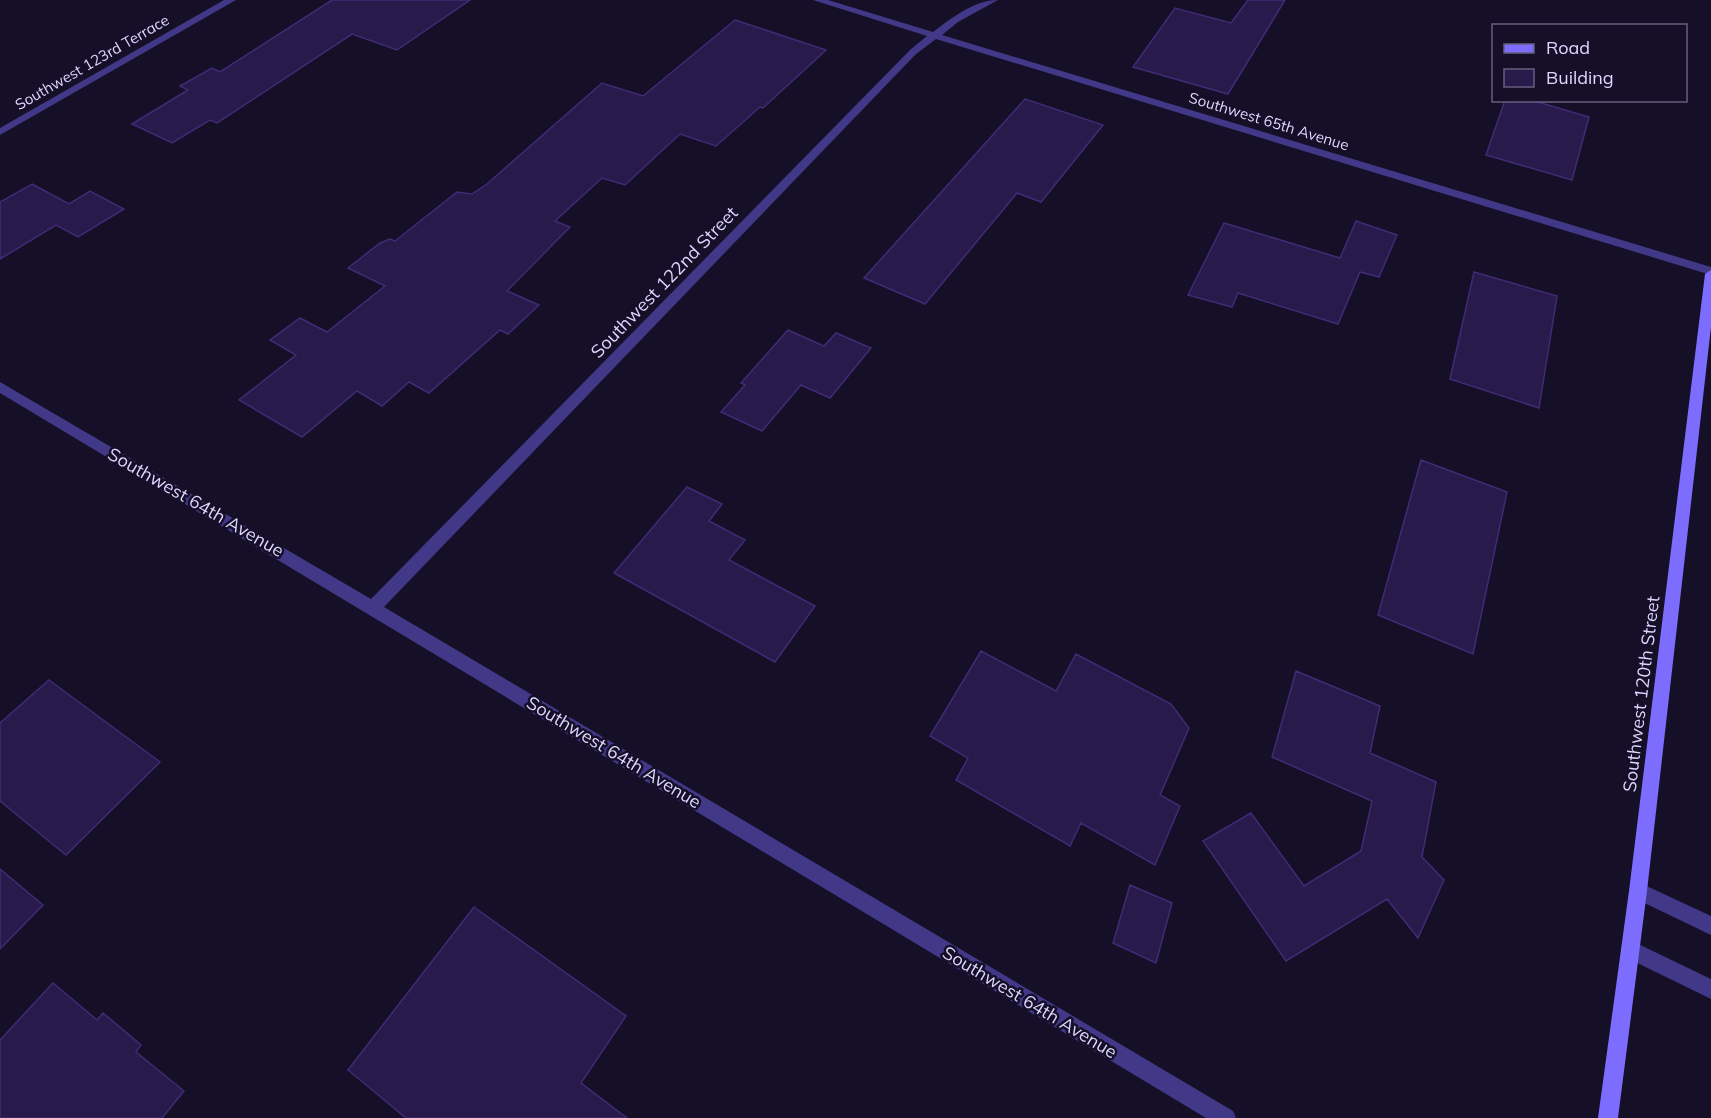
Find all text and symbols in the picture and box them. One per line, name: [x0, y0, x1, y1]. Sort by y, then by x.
street label: Southwest 123rd Terrace: [12, 10, 172, 114]
legend: [1492, 24, 1687, 102]
text: Road: [1546, 36, 1590, 59]
text: Building: [1546, 66, 1614, 89]
street label: Southwest 65th Avenue: [1187, 88, 1351, 154]
street label: Southwest 122nd Street: [586, 201, 742, 363]
street label: Southwest 64th Avenue: [104, 442, 288, 562]
street label: Southwest 120th Street: [1618, 595, 1664, 793]
street label: Southwest 64th Avenue: [523, 691, 705, 813]
street label: Southwest 64th Avenue: [939, 941, 1121, 1063]

